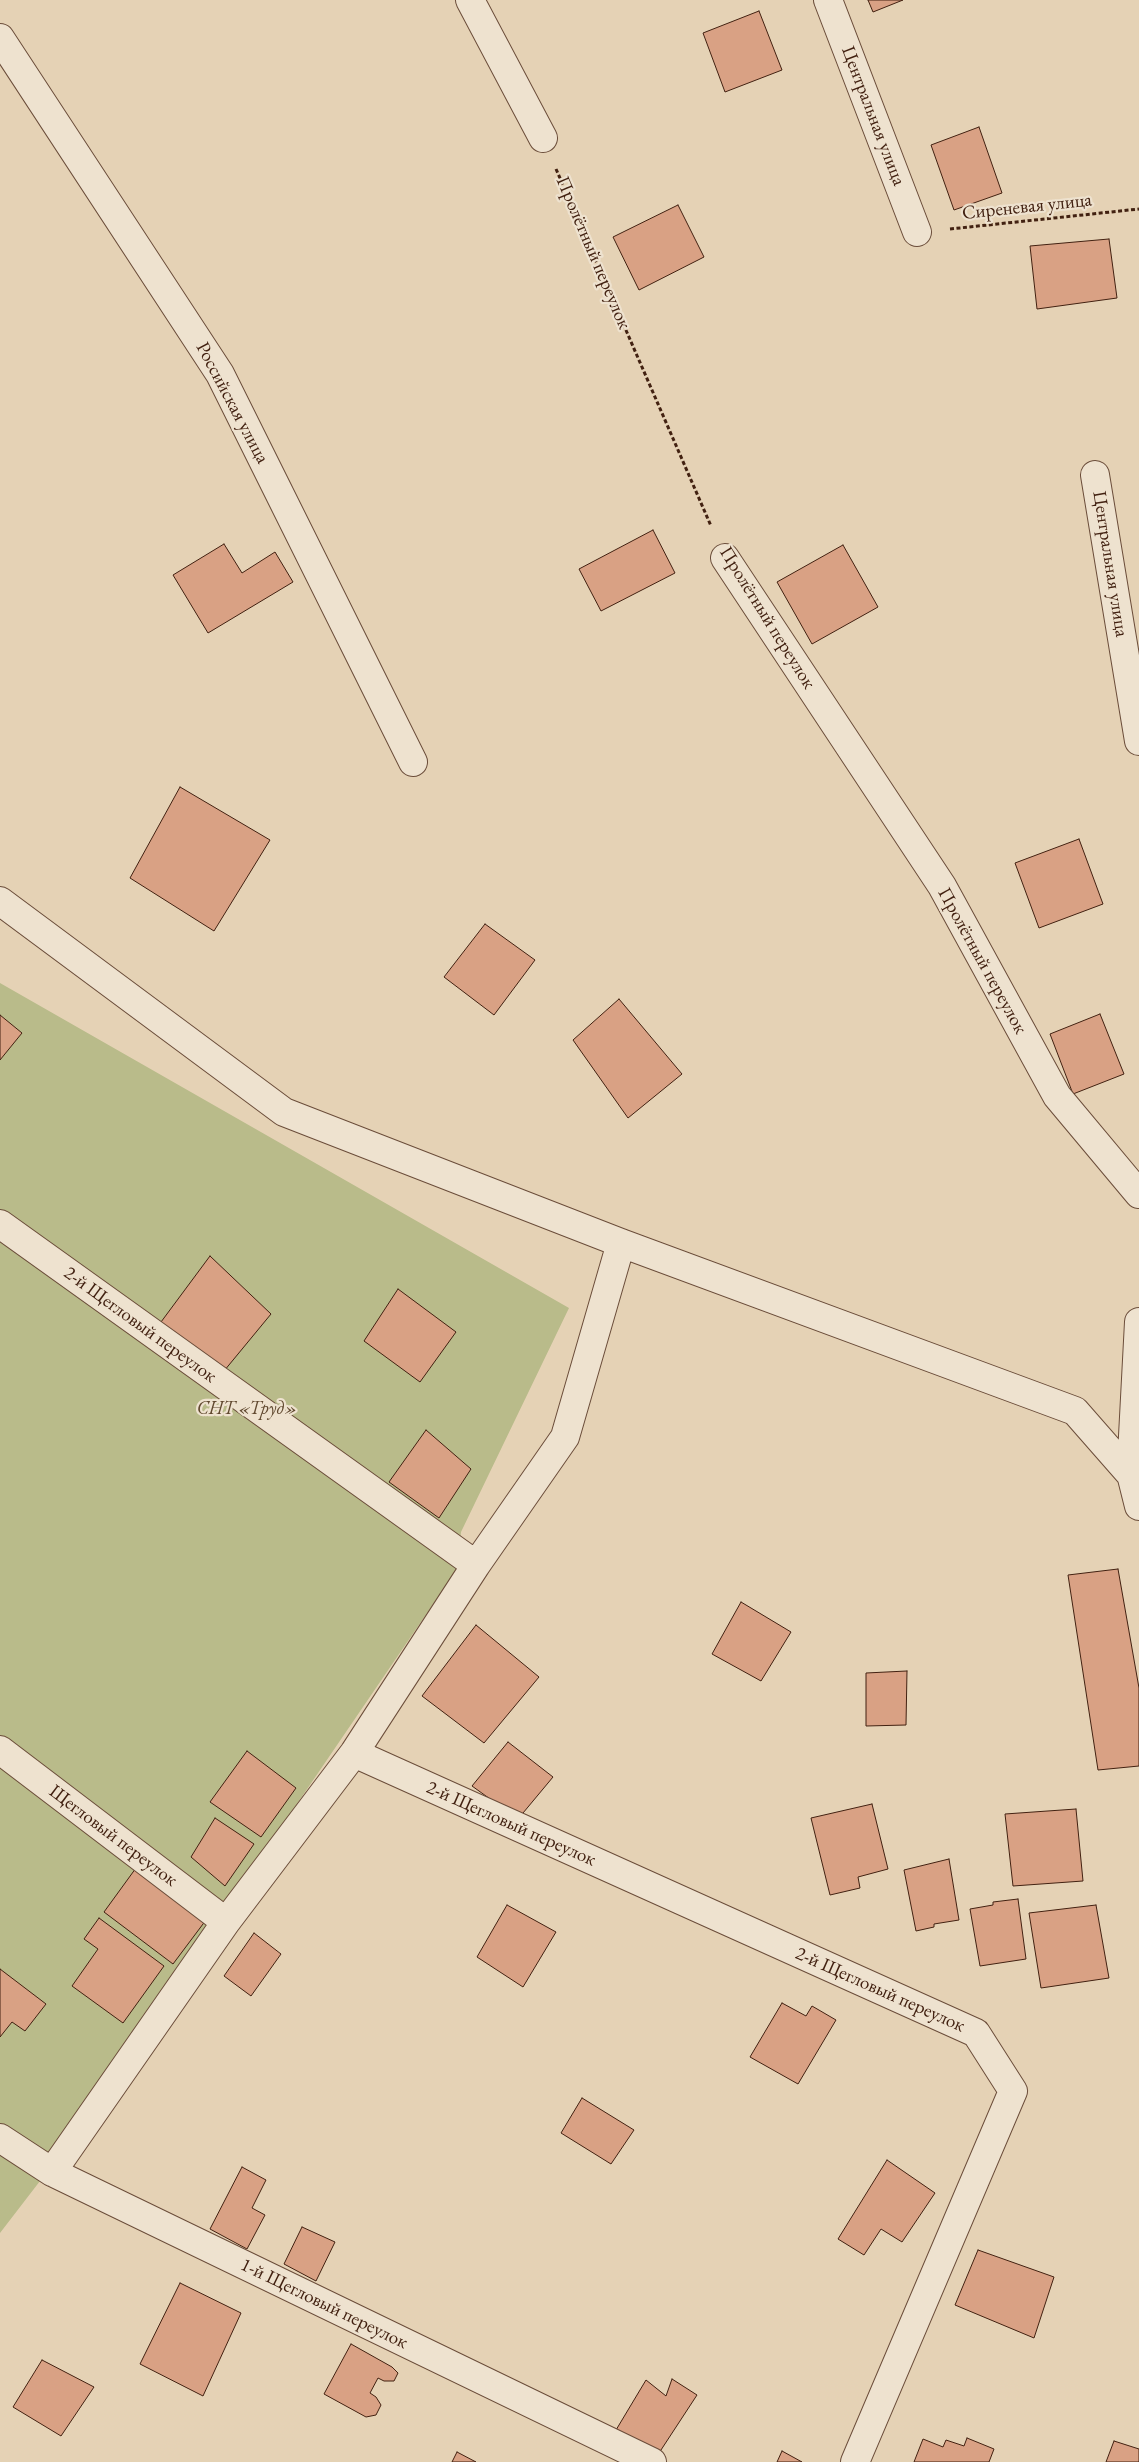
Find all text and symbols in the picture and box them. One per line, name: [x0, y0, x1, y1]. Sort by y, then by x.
street label: Центральная улица: [836, 43, 910, 189]
street label: Пролётный переулок: [550, 173, 636, 333]
street label: Сиреневая улица: [961, 189, 1093, 225]
street label: Российская улица: [190, 338, 274, 468]
street label: Центральная улица: [1087, 489, 1133, 639]
street label: Пролётный переулок: [714, 542, 820, 694]
street label: Пролётный переулок: [932, 884, 1032, 1038]
street label: 2-й Щегловый переулок: [59, 1262, 221, 1388]
park label: СНТ «Труд»: [197, 1398, 297, 1420]
street label: 2-й Щегловый переулок: [423, 1776, 599, 1872]
street label: Щегловый переулок: [44, 1780, 182, 1892]
street label: 2-й Щегловый переулок: [792, 1942, 968, 2038]
street label: 1-й Щегловый переулок: [237, 2254, 411, 2354]

